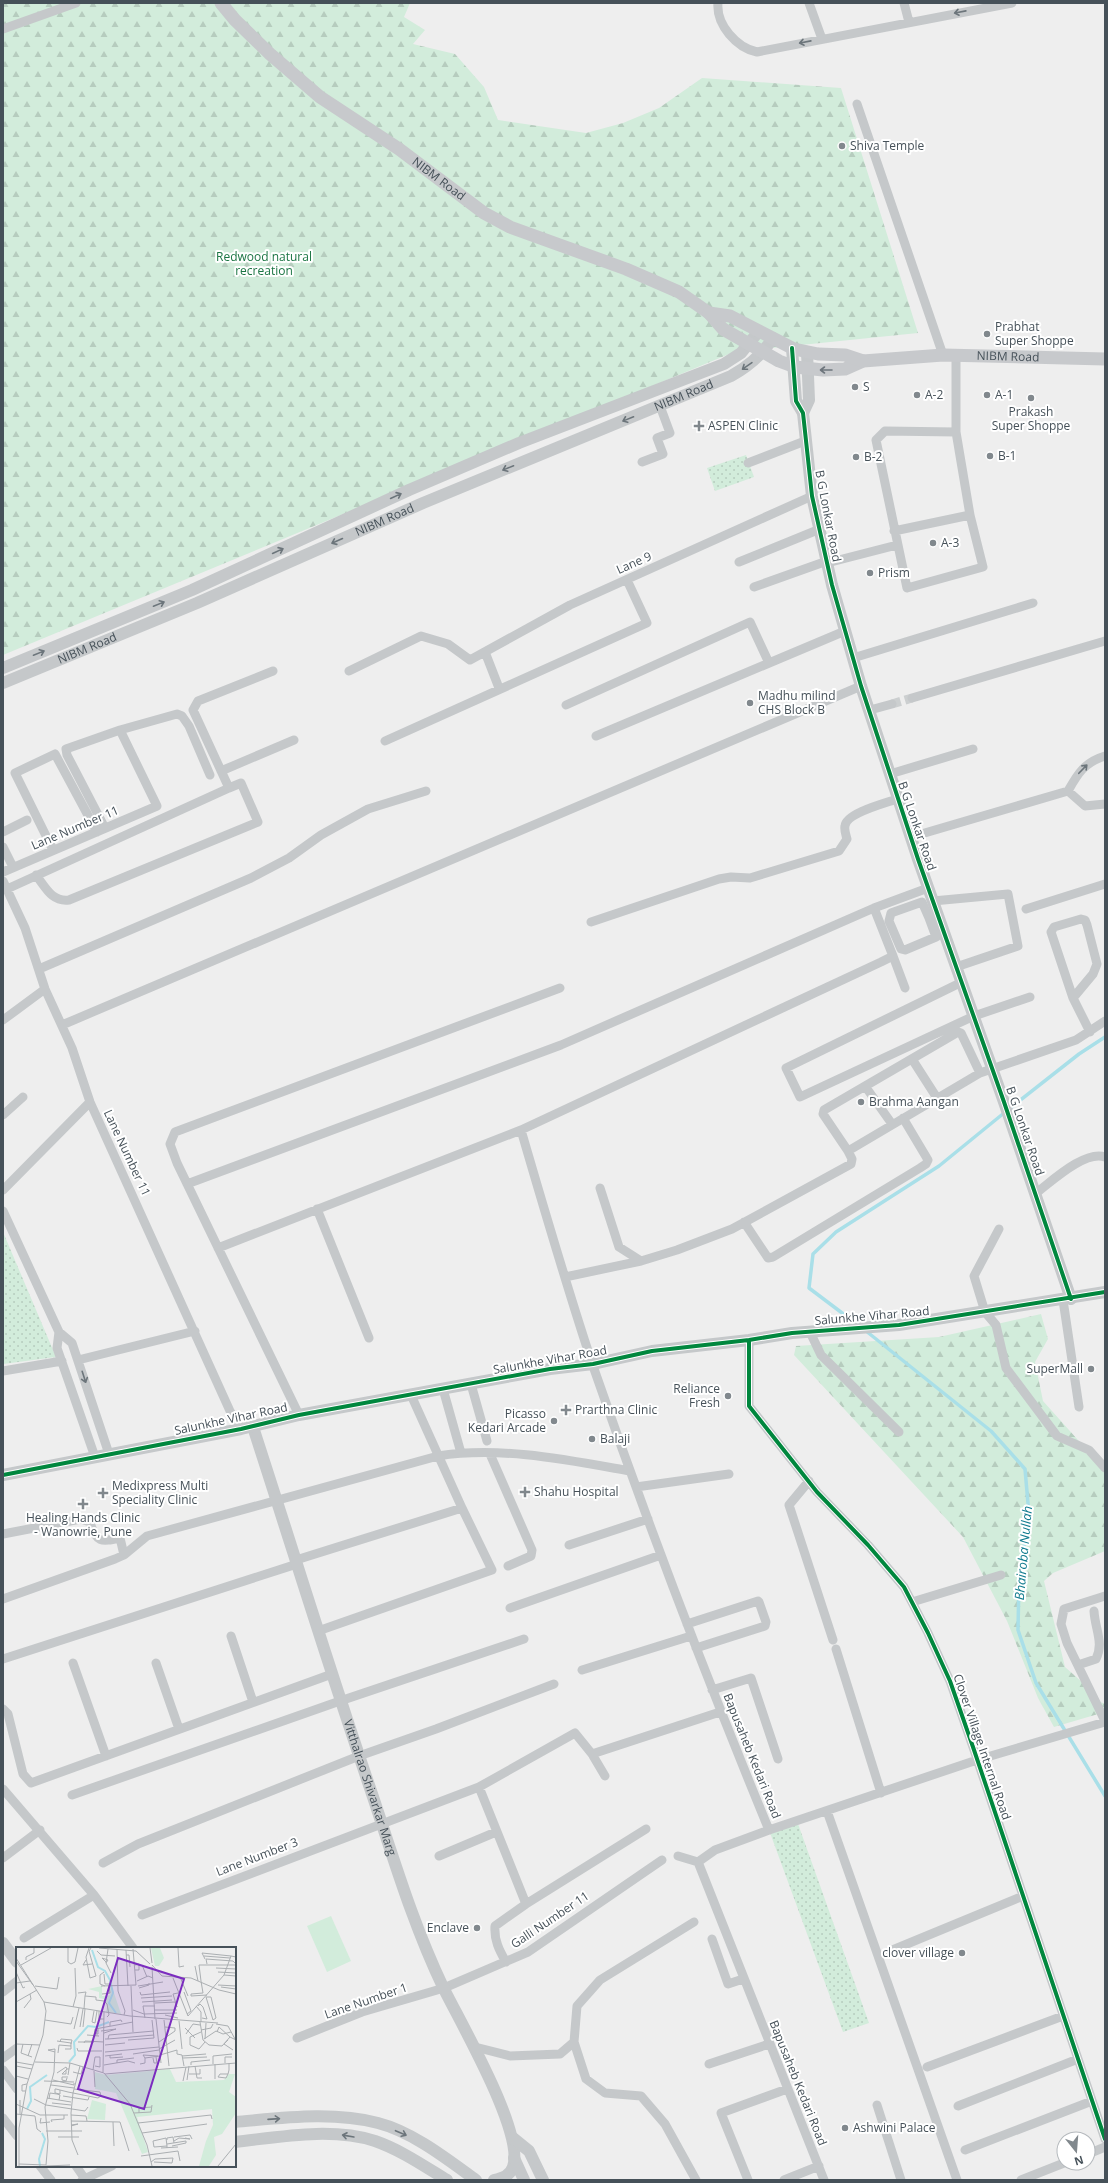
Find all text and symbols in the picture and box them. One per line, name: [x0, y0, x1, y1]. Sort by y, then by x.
one-way arrow: [954, 9, 967, 17]
one-way arrow: [799, 38, 812, 46]
place label: Shiva Temple: [850, 137, 925, 154]
marker: Shiva Temple: [837, 141, 847, 151]
street label: NIBM Road: [409, 153, 469, 204]
park label: Redwood natural recreation: [216, 248, 312, 279]
place label: Prabhat Super Shoppe: [995, 318, 1074, 349]
marker: Prabhat Super Shoppe: [982, 329, 992, 339]
street label: NIBM Road: [976, 347, 1040, 365]
one-way arrow: [741, 362, 752, 370]
one-way arrow: [820, 366, 833, 374]
street label: NIBM Road: [651, 375, 716, 415]
place label: S: [863, 378, 870, 395]
marker: S: [850, 382, 860, 392]
place label: A-2: [925, 386, 943, 403]
place label: A-1: [995, 386, 1013, 403]
marker: A-2: [912, 390, 922, 400]
marker: A-1: [982, 390, 992, 400]
marker: Prakash Super Shoppe: [1026, 393, 1036, 403]
place label: Prakash Super Shoppe: [992, 403, 1071, 434]
one-way arrow: [623, 416, 635, 423]
place label: ASPEN Clinic: [708, 417, 778, 434]
marker: ASPEN Clinic: [693, 420, 705, 432]
place label: B-1: [998, 447, 1016, 464]
place label: B-2: [864, 448, 883, 465]
marker: B-1: [985, 451, 995, 461]
marker: B-2: [851, 452, 861, 462]
one-way arrow: [502, 465, 514, 473]
street label: B G Lonkar Road: [811, 469, 846, 563]
one-way arrow: [390, 492, 402, 499]
street label: NIBM Road: [352, 499, 417, 540]
place label: A-3: [941, 534, 959, 551]
one-way arrow: [331, 538, 343, 545]
marker: A-3: [928, 538, 938, 548]
one-way arrow: [272, 547, 284, 554]
street label: Lane 9: [613, 547, 654, 578]
place label: Prism: [878, 564, 910, 581]
marker: Prism: [865, 568, 875, 578]
one-way arrow: [153, 599, 165, 607]
street label: NIBM Road: [55, 628, 119, 668]
one-way arrow: [33, 649, 45, 656]
place label: Madhu milind CHS Block B: [758, 687, 836, 718]
marker: Madhu milind CHS Block B: [745, 698, 755, 708]
one-way arrow: [1078, 764, 1087, 774]
street label: B G Lonkar Road: [894, 779, 941, 873]
street label: Lane Number 11: [28, 801, 121, 854]
street label: B G Lonkar Road: [1002, 1084, 1049, 1178]
place label: Brahma Aangan: [869, 1093, 959, 1110]
marker: Brahma Aangan: [856, 1097, 866, 1107]
street label: Lane Number 11: [100, 1107, 155, 1199]
street label: Salunkhe Vihar Road: [814, 1302, 930, 1329]
street label: Salunkhe Vihar Road: [492, 1341, 608, 1378]
place label: SuperMall: [1027, 1360, 1083, 1377]
marker: SuperMall: [1086, 1364, 1096, 1374]
one-way arrow: [80, 1371, 88, 1383]
place label: Reliance Fresh: [673, 1380, 720, 1411]
marker: Reliance Fresh: [723, 1391, 733, 1401]
street label: Salunkhe Vihar Road: [173, 1398, 289, 1439]
place label: Prarthna Clinic: [575, 1401, 657, 1418]
marker: Prarthna Clinic: [560, 1404, 572, 1416]
place label: Picasso Kedari Arcade: [468, 1405, 546, 1436]
marker: Picasso Kedari Arcade: [549, 1416, 559, 1426]
place label: Balaji: [600, 1430, 630, 1447]
marker: Balaji: [587, 1434, 597, 1444]
place label: Medixpress Multi Speciality Clinic: [112, 1477, 208, 1508]
place label: Shahu Hospital: [534, 1483, 619, 1500]
marker: Shahu Hospital: [519, 1486, 531, 1498]
marker: Medixpress Multi Speciality Clinic: [97, 1487, 109, 1499]
marker: Healing Hands Clinic - Wanowrie, Pune: [77, 1498, 89, 1510]
water label: Bhairoba Nullah: [1010, 1505, 1036, 1601]
place label: Healing Hands Clinic - Wanowrie, Pune: [26, 1509, 140, 1540]
street label: Clover Village Internal Road: [949, 1672, 1015, 1822]
street label: Bapusaheb Kedari Road: [720, 1691, 785, 1821]
street label: Vitthalrao Shivarkar Marg: [340, 1717, 401, 1858]
street label: Lane Number 3: [213, 1833, 300, 1880]
street label: Galli Number 11: [507, 1887, 592, 1952]
place label: Enclave: [427, 1919, 469, 1936]
marker: Enclave: [472, 1923, 482, 1933]
place label: clover village: [882, 1944, 954, 1961]
inset map: [16, 1947, 236, 2167]
marker: clover village: [957, 1948, 967, 1958]
street label: Lane Number 1: [322, 1978, 410, 2023]
street label: Bapusaheb Kedari Road: [766, 2018, 831, 2148]
one-way arrow: [267, 2115, 280, 2122]
place label: Ashwini Palace: [853, 2119, 936, 2136]
marker: Ashwini Palace: [840, 2123, 850, 2133]
one-way arrow: [395, 2129, 407, 2137]
north arrow: [1056, 2131, 1096, 2171]
one-way arrow: [342, 2132, 355, 2140]
text: N: [1073, 2153, 1086, 2170]

